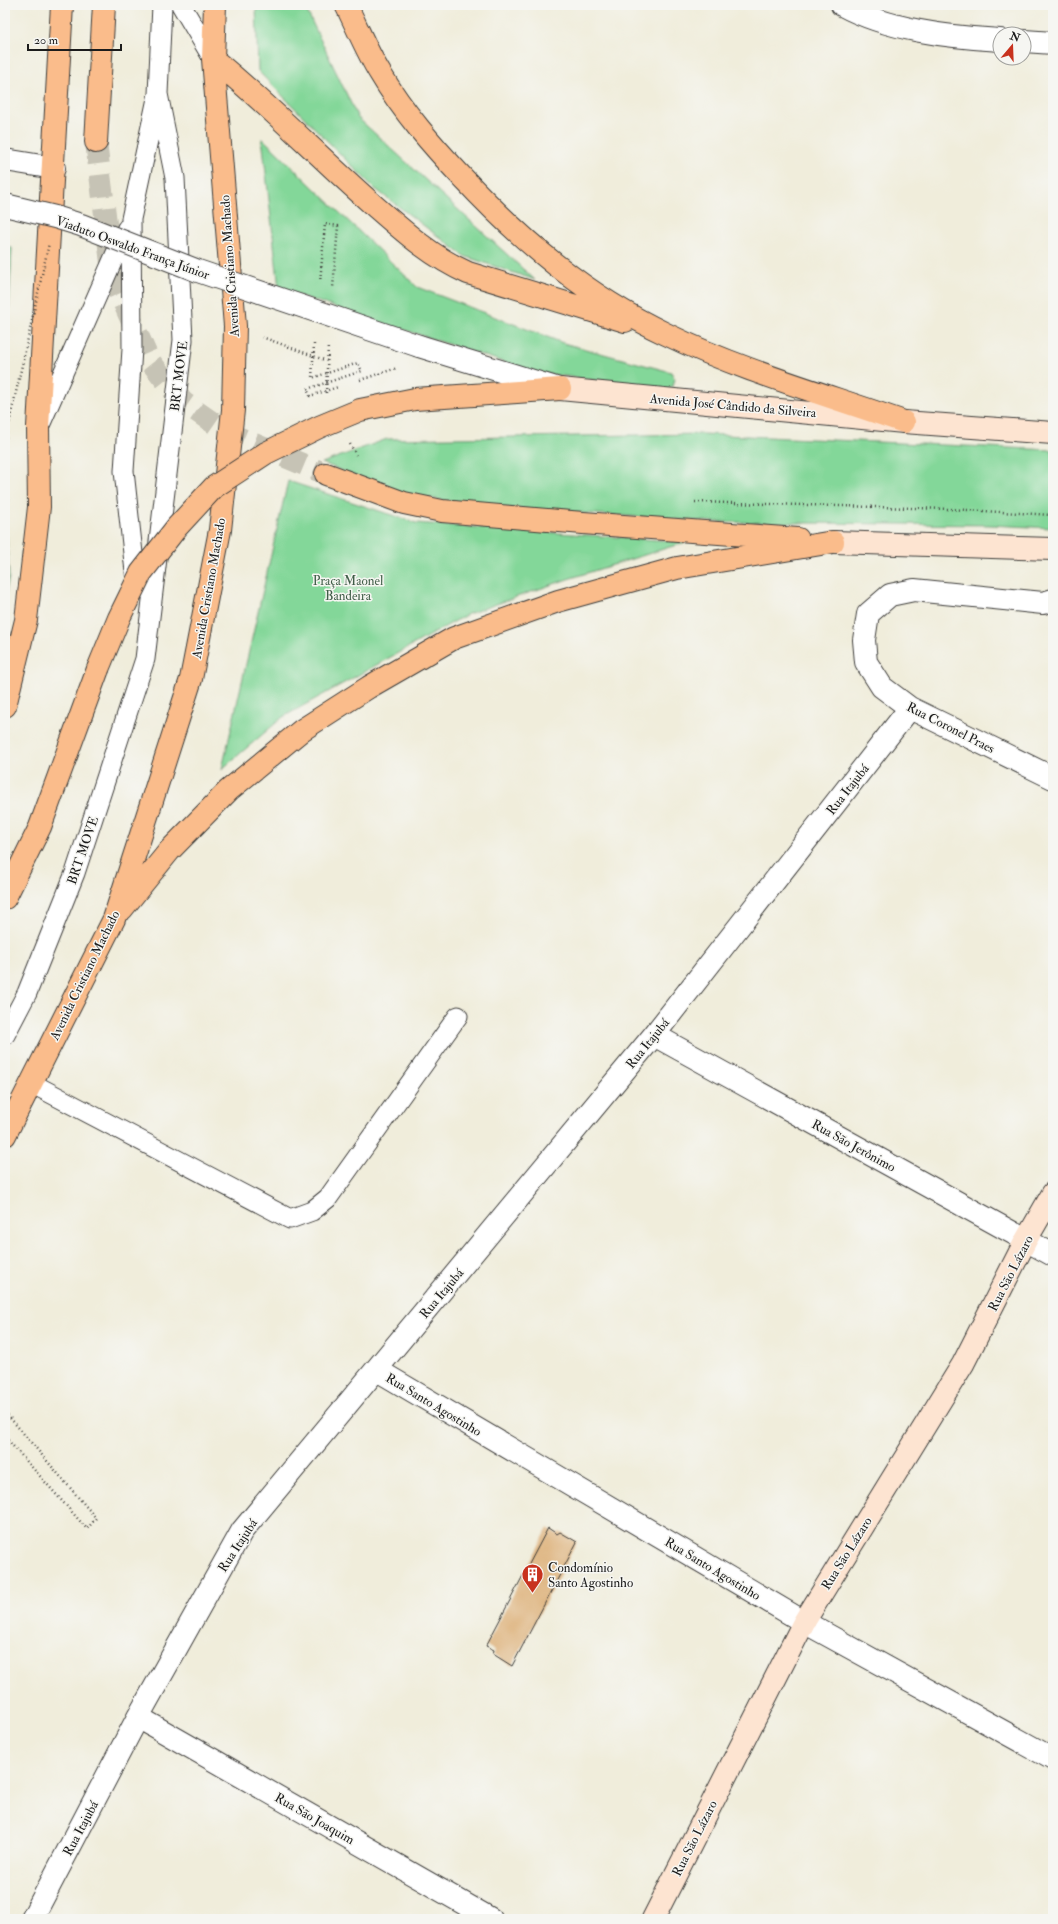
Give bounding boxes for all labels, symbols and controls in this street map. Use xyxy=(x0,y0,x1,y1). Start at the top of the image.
scale bar xyxy=(28,26,121,52)
north arrow xyxy=(992,26,1032,66)
text: N xyxy=(1007,29,1023,45)
text: 20 m xyxy=(34,33,59,48)
street label: Avenida Cristiano Machado xyxy=(217,194,243,338)
street label: Viaduto Oswaldo França Júnior xyxy=(54,213,212,283)
street label: BRT MOVE xyxy=(167,340,191,412)
street label: Avenida José Cândido da Silveira xyxy=(648,391,817,421)
street label: Avenida Cristiano Machado xyxy=(189,517,229,661)
park label: Praça Maonel Bandeira xyxy=(313,573,384,604)
street label: Rua Coronel Praes xyxy=(904,699,998,757)
street label: Rua Itajubá xyxy=(823,761,873,818)
street label: BRT MOVE xyxy=(64,814,102,887)
street label: Avenida Cristiano Machado xyxy=(46,908,123,1044)
street label: Rua Itajubá xyxy=(623,1015,673,1072)
street label: Rua São Jerônimo xyxy=(809,1116,898,1176)
street label: Rua São Lázaro xyxy=(985,1233,1037,1314)
street label: Rua Itajubá xyxy=(416,1265,468,1322)
street label: Rua Santo Agostinho xyxy=(383,1370,484,1440)
street label: Rua São Lázaro xyxy=(818,1514,876,1593)
street label: Rua Itajubá xyxy=(215,1515,261,1575)
street label: Rua Santo Agostinho xyxy=(662,1534,763,1604)
place label: Condomínio Santo Agostinho xyxy=(548,1560,633,1591)
building icon: Condomínio Santo Agostinho xyxy=(519,1561,545,1594)
street label: Rua São Joaquim xyxy=(272,1790,357,1848)
street label: Rua Itajubá xyxy=(60,1798,102,1859)
street label: Rua São Lázaro xyxy=(669,1798,721,1879)

